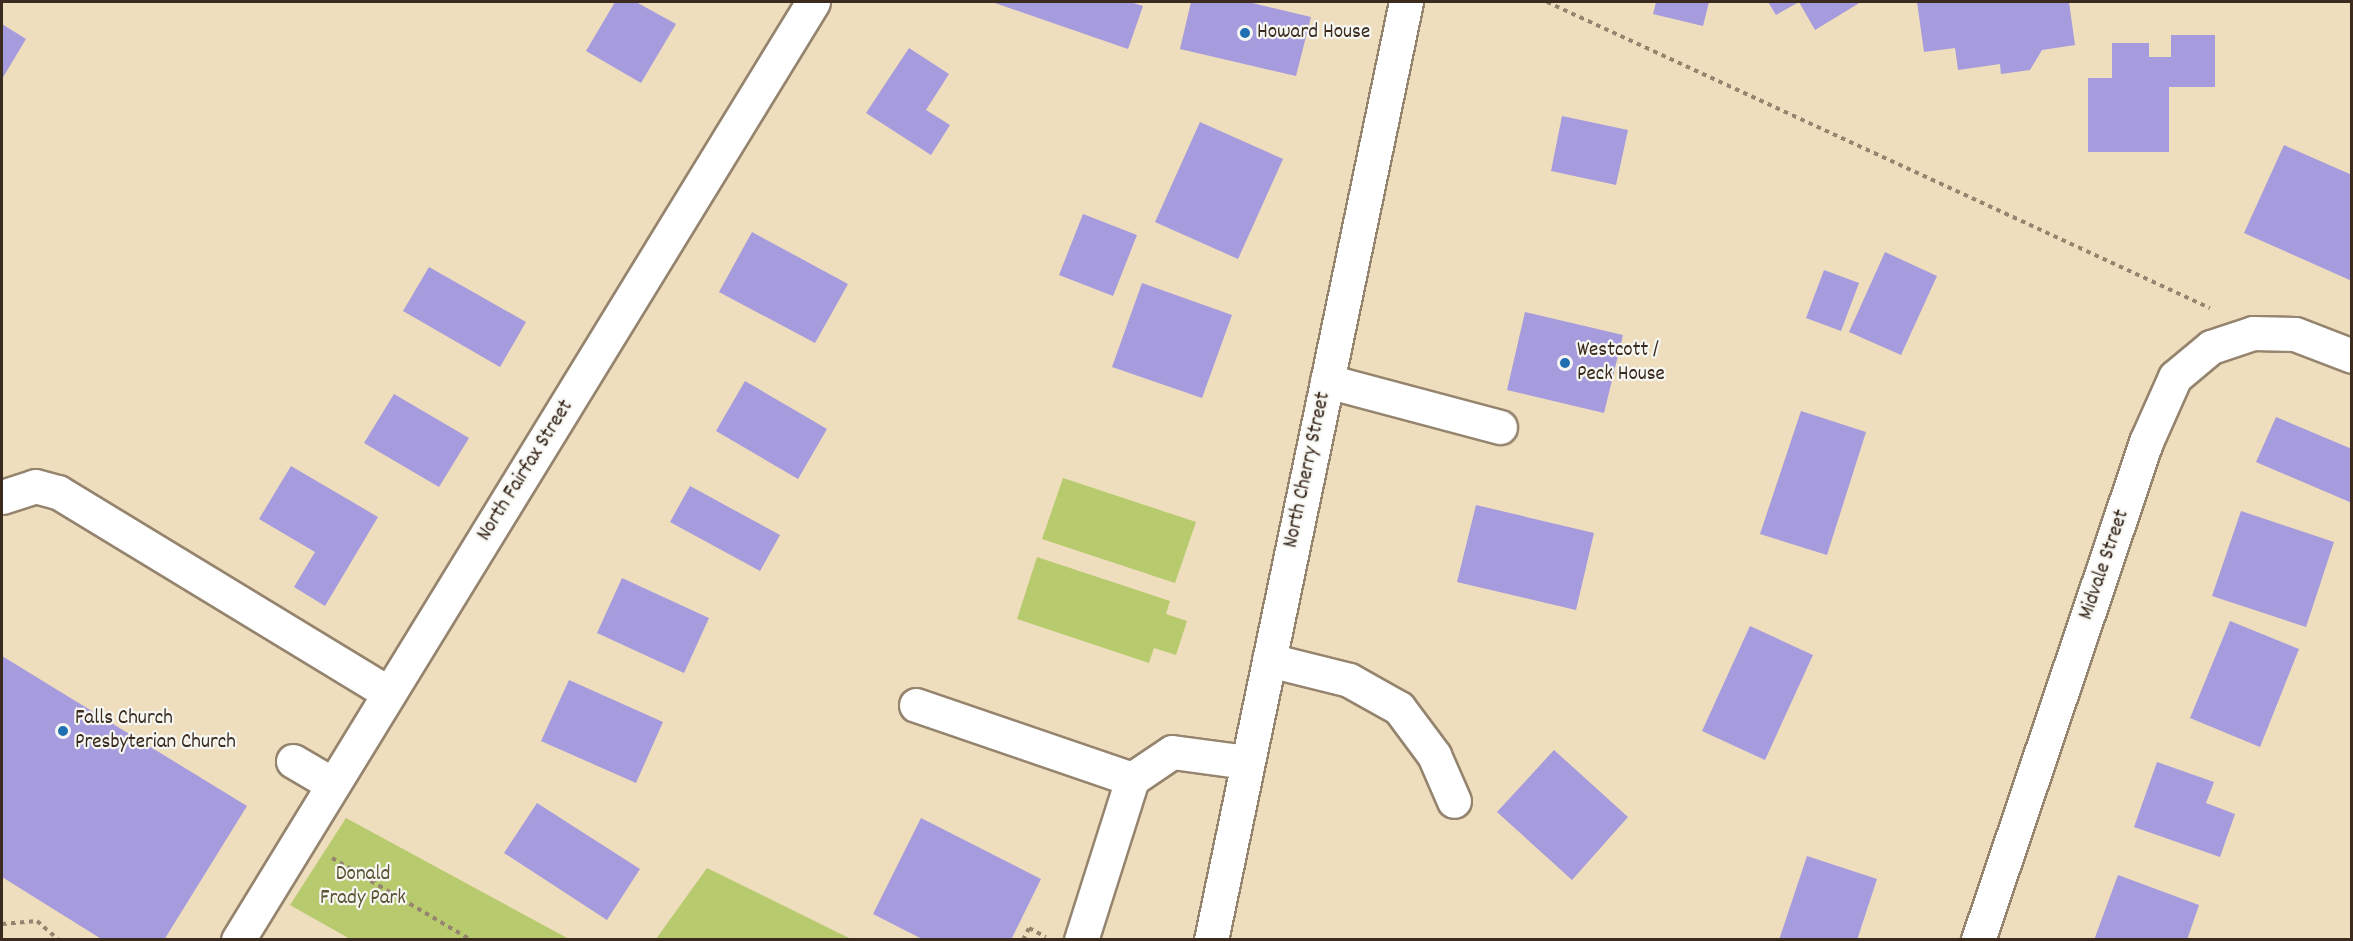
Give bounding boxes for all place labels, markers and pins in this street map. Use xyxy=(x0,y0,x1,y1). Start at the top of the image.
place label: Howard House xyxy=(1257,20,1370,46)
marker: Howard House xyxy=(1238,26,1252,40)
place label: Westcott / Peck House xyxy=(1577,338,1665,388)
marker: Westcott / Peck House xyxy=(1558,356,1572,370)
place label: Falls Church Presbyterian Church xyxy=(75,706,236,756)
marker: Falls Church Presbyterian Church xyxy=(56,724,70,738)

